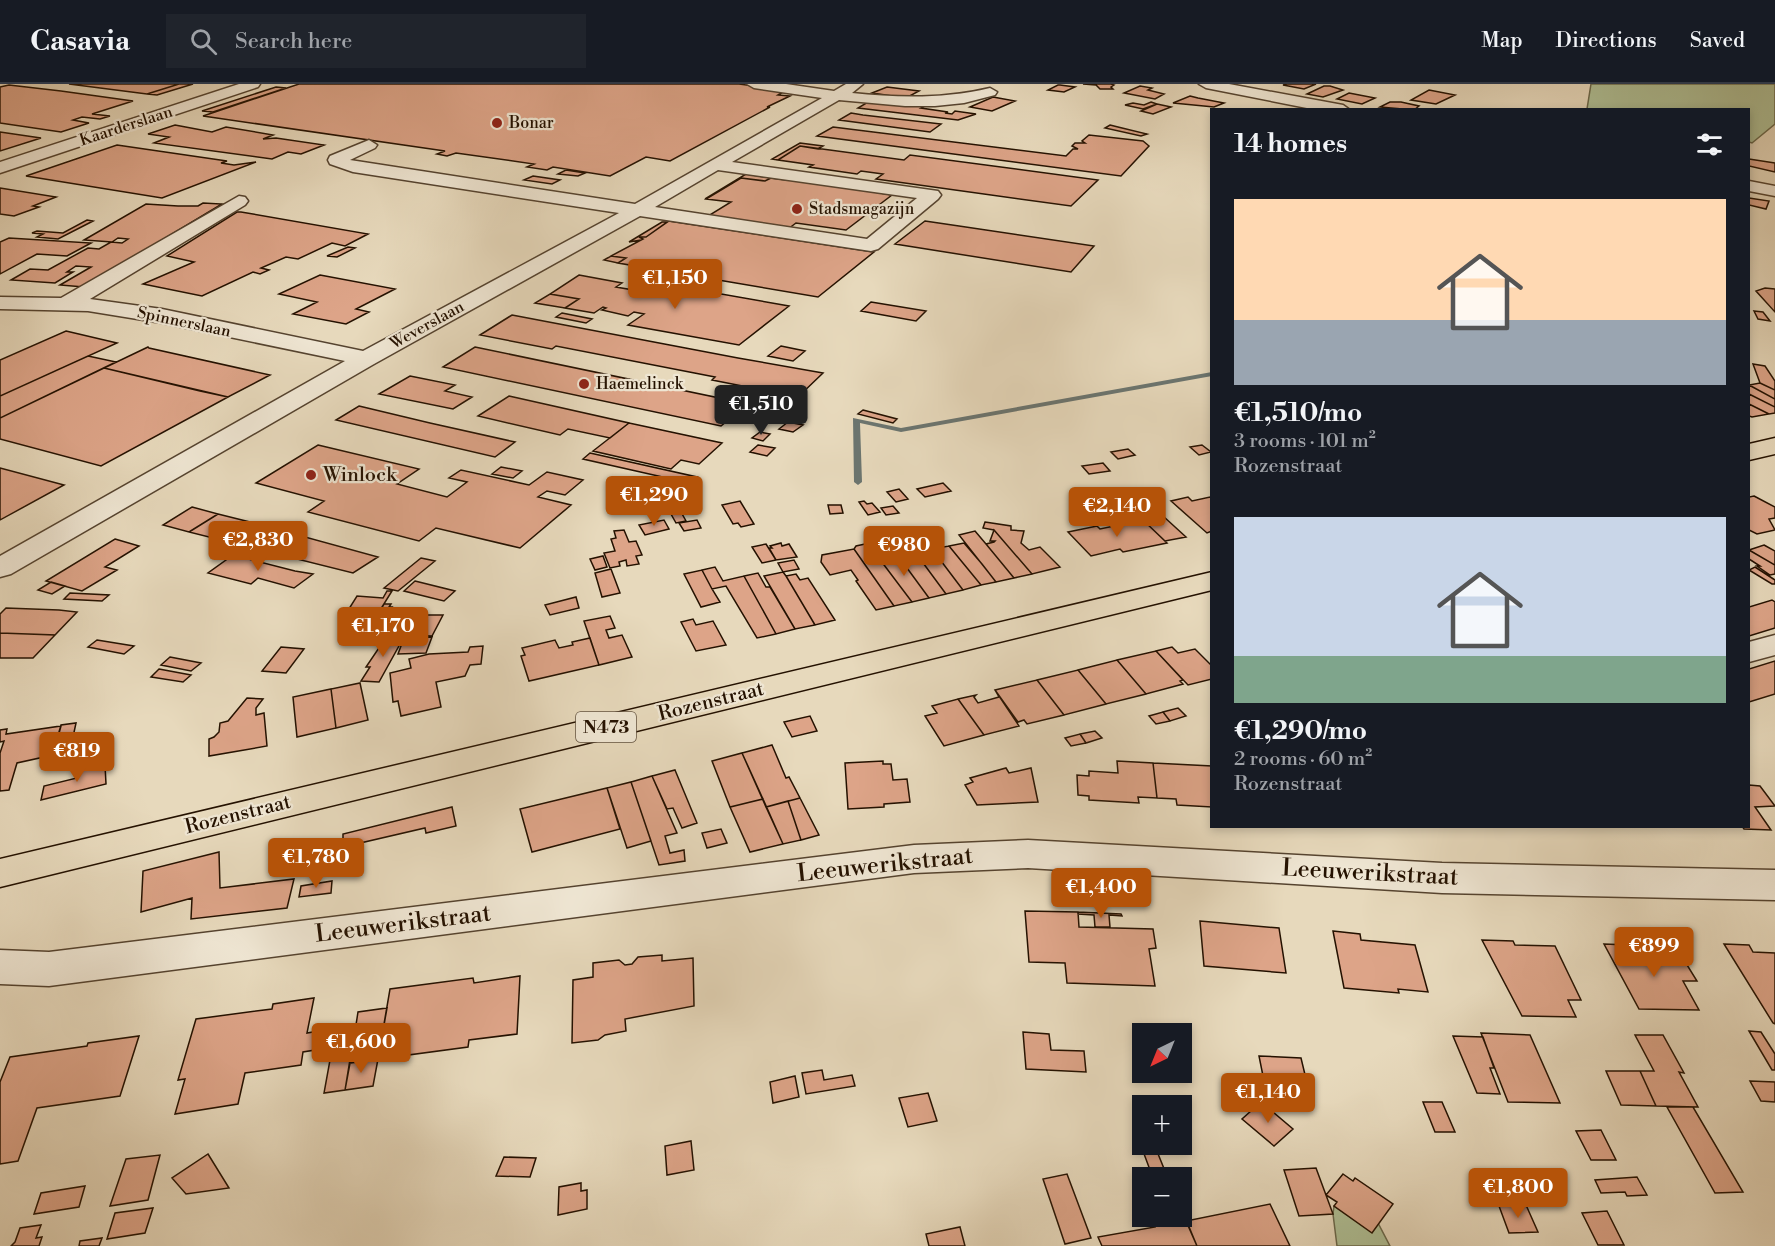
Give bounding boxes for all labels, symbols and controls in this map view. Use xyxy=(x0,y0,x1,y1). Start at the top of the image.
search box xyxy=(166,14,586,68)
text: Casavia xyxy=(30,24,130,59)
icon: search xyxy=(187,25,220,58)
text: Search here xyxy=(235,28,352,55)
text: Map xyxy=(1481,28,1523,54)
text: Directions xyxy=(1556,28,1657,54)
text: Saved xyxy=(1690,28,1745,54)
street label: Kaarderslaan xyxy=(77,101,176,150)
place label: Bonar xyxy=(508,113,554,133)
marker: Bonar xyxy=(490,116,504,130)
text: 14 homes xyxy=(1234,128,1347,160)
icon: filters xyxy=(1693,128,1726,161)
place label: Stadsmagazijn xyxy=(809,199,915,219)
marker: Stadsmagazijn xyxy=(790,202,804,216)
icon: home xyxy=(1426,238,1534,346)
pin: €1,150 xyxy=(626,259,724,310)
text: €1,150 xyxy=(642,266,708,291)
street label: Weverslaan xyxy=(386,296,468,354)
street label: Spinnerslaan xyxy=(135,302,233,342)
place label: Haemelinck xyxy=(596,374,685,394)
marker: Haemelinck xyxy=(577,377,591,391)
pin: €1,510 xyxy=(712,385,810,436)
text: €1,510 xyxy=(729,392,793,417)
text: €1,510/mo xyxy=(1234,397,1362,429)
text: 3 rooms · 101 m² xyxy=(1234,429,1376,454)
text: Rozenstraat xyxy=(1234,454,1342,479)
place label: Winlock xyxy=(322,463,398,488)
marker: Winlock xyxy=(304,468,318,482)
pin: €1,290 xyxy=(605,476,703,527)
text: €1,290 xyxy=(620,483,688,508)
pin: €2,140 xyxy=(1068,487,1166,538)
text: €2,140 xyxy=(1083,494,1151,519)
pin: €2,830 xyxy=(209,521,307,572)
pin: €980 xyxy=(868,526,940,577)
text: €2,830 xyxy=(223,528,294,553)
text: €980 xyxy=(878,533,930,558)
icon: home xyxy=(1426,556,1534,664)
pin: €1,170 xyxy=(334,607,432,658)
text: €1,170 xyxy=(351,614,415,639)
street label: Rozenstraat xyxy=(655,677,767,727)
road number: N473 xyxy=(576,712,636,742)
text: €1,290/mo xyxy=(1234,715,1367,747)
pin: €819 xyxy=(41,732,113,783)
text: €819 xyxy=(53,739,101,764)
text: 2 rooms · 60 m² xyxy=(1234,747,1372,772)
text: Rozenstraat xyxy=(1234,772,1342,797)
street label: Rozenstraat xyxy=(182,790,294,840)
pin: €1,780 xyxy=(267,838,365,889)
street label: Leeuwerikstraat xyxy=(796,841,975,889)
text: €1,780 xyxy=(282,845,350,870)
street label: Leeuwerikstraat xyxy=(1281,853,1460,893)
pin: €1,400 xyxy=(1052,868,1150,919)
text: €1,400 xyxy=(1065,875,1137,900)
street label: Leeuwerikstraat xyxy=(313,898,493,950)
pin: €899 xyxy=(1618,927,1690,978)
text: €899 xyxy=(1629,934,1679,959)
pin: €1,600 xyxy=(312,1023,410,1074)
north arrow xyxy=(1132,1023,1192,1083)
map controls xyxy=(1132,1023,1192,1227)
text: €1,600 xyxy=(326,1030,396,1055)
pin: €1,140 xyxy=(1219,1073,1317,1124)
text: €1,140 xyxy=(1235,1080,1301,1105)
button: + xyxy=(1132,1095,1192,1155)
button: − xyxy=(1132,1167,1192,1227)
pin: €1,800 xyxy=(1469,1168,1567,1219)
text: €1,800 xyxy=(1483,1175,1553,1200)

